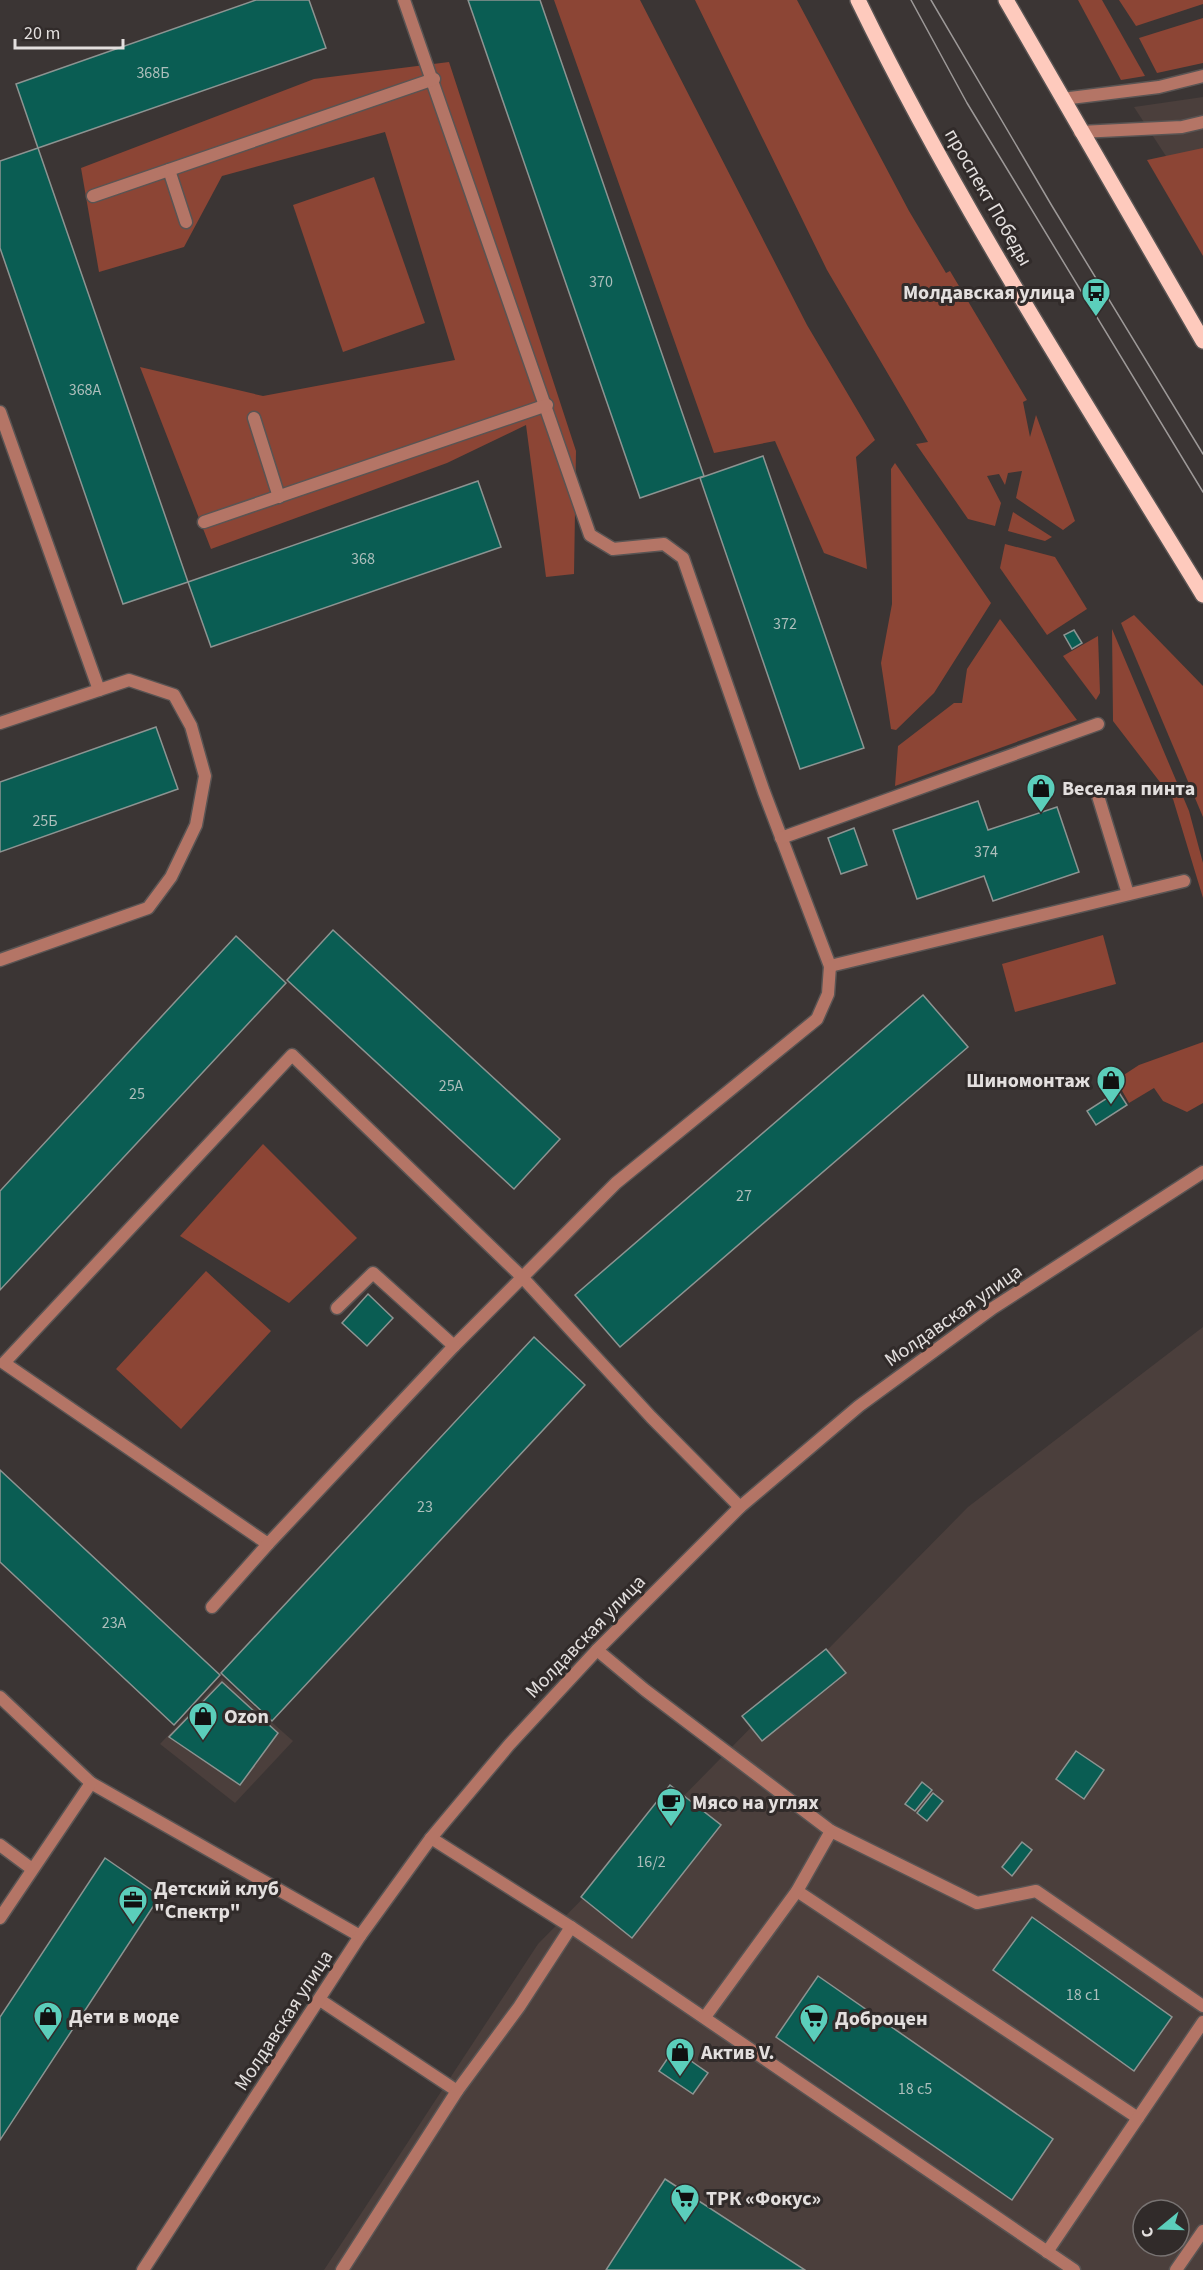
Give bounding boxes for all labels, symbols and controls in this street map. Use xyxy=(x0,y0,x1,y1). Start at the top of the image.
scale bar xyxy=(15,12,123,50)
text: 20 m xyxy=(24,21,60,46)
house number: 368Б xyxy=(136,62,170,84)
street label: проспект Победы xyxy=(937,124,1039,271)
house number: 370 xyxy=(589,271,613,293)
bus stop icon: Молдавская улица xyxy=(1080,276,1112,318)
place label: Молдавская улица xyxy=(903,279,1075,307)
house number: 368А xyxy=(69,379,102,401)
house number: 368 xyxy=(351,548,375,570)
house number: 372 xyxy=(773,613,797,635)
shop icon: Веселая пинта xyxy=(1025,772,1057,814)
place label: Веселая пинта xyxy=(1062,775,1195,803)
house number: 25Б xyxy=(32,810,58,832)
house number: 374 xyxy=(974,841,998,863)
shop icon: Шиномонтаж xyxy=(1095,1064,1127,1106)
place label: Шиномонтаж xyxy=(966,1067,1091,1095)
house number: 25А xyxy=(439,1075,464,1097)
house number: 25 xyxy=(129,1083,145,1105)
house number: 27 xyxy=(736,1185,752,1207)
street label: Молдавская улица xyxy=(879,1258,1028,1374)
house number: 23 xyxy=(417,1496,433,1518)
street label: Молдавская улица xyxy=(519,1568,652,1705)
house number: 23А xyxy=(102,1612,127,1634)
shop icon: Ozon xyxy=(187,1700,219,1742)
place label: Ozon xyxy=(224,1703,269,1731)
cafe icon: Мясо на углях xyxy=(655,1786,687,1828)
place label: Мясо на углях xyxy=(692,1789,819,1817)
house number: 16/2 xyxy=(636,1851,666,1873)
place label: Детский клуб "Спектр" xyxy=(154,1875,279,1926)
office icon: Детский клуб "Спектр" xyxy=(117,1884,149,1926)
street label: Молдавская улица xyxy=(228,1945,340,2096)
house number: 18 с1 xyxy=(1066,1984,1100,2006)
shop icon: Дети в моде xyxy=(32,2000,64,2042)
supermarket icon: Доброцен xyxy=(798,2002,830,2044)
place label: Дети в моде xyxy=(69,2003,179,2031)
place label: Доброцен xyxy=(835,2005,928,2033)
shop icon: Актив V. xyxy=(664,2036,696,2078)
place label: Актив V. xyxy=(700,2039,775,2067)
house number: 18 с5 xyxy=(898,2078,932,2100)
supermarket icon: ТРК «Фокус» xyxy=(669,2182,701,2224)
place label: ТРК «Фокус» xyxy=(706,2185,821,2213)
north arrow xyxy=(1131,2198,1191,2258)
text: С xyxy=(1136,2225,1160,2241)

